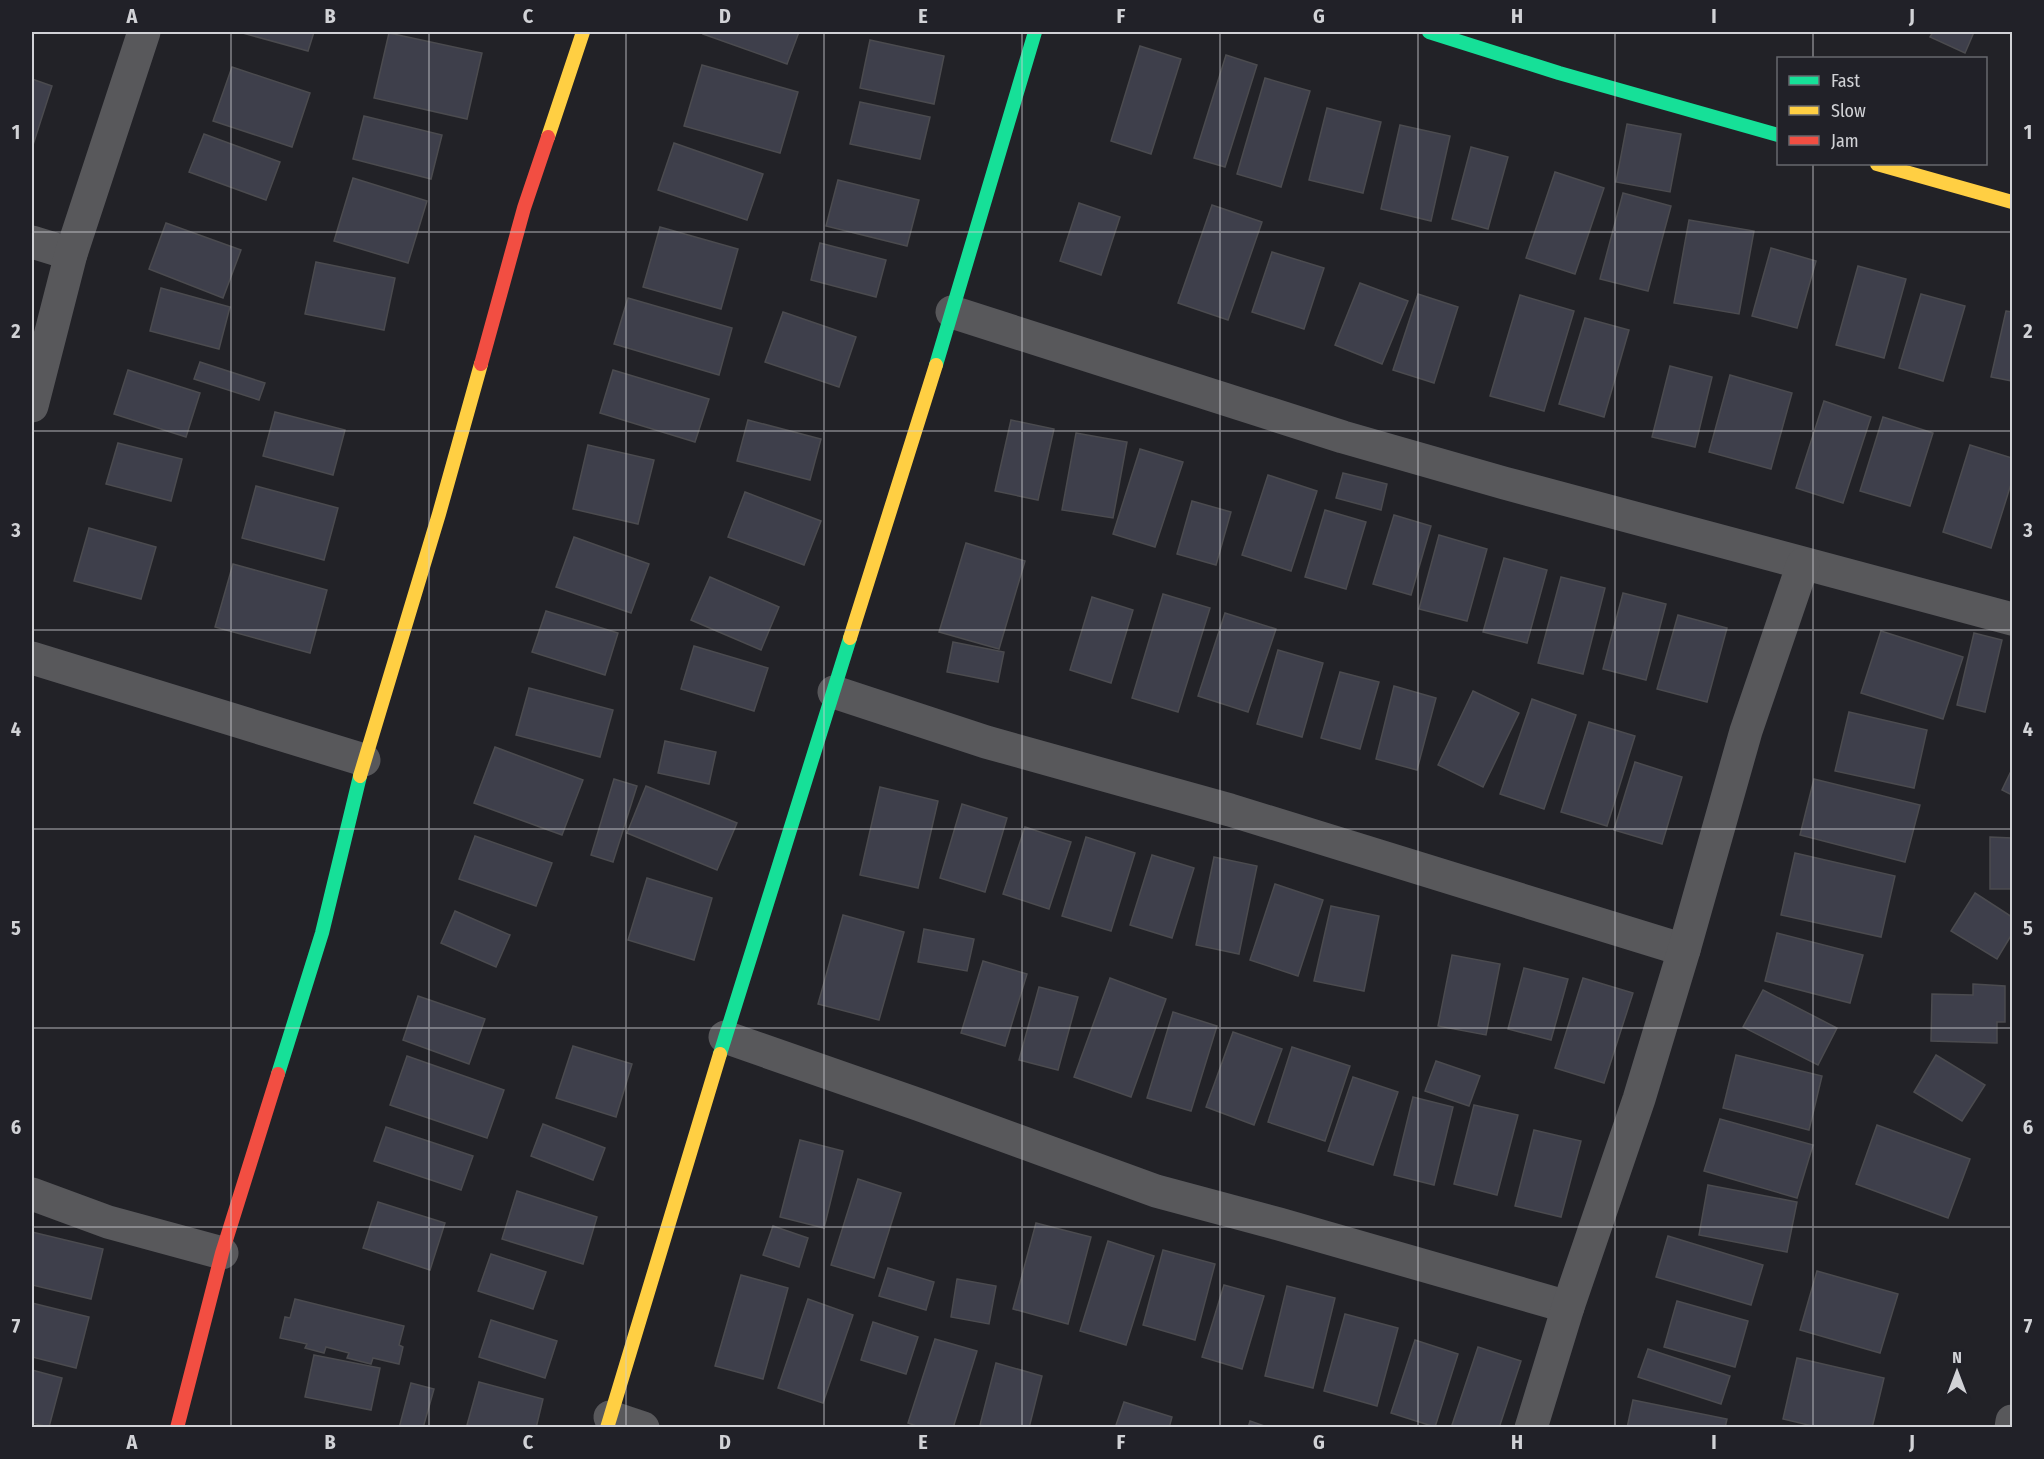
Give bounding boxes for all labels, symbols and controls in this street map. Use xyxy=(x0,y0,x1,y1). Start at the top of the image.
text: A xyxy=(126,4,139,28)
text: B xyxy=(324,4,336,28)
text: C xyxy=(523,4,534,28)
text: D xyxy=(719,4,731,28)
text: E xyxy=(918,4,928,28)
text: F xyxy=(1117,4,1126,28)
text: G xyxy=(1313,4,1325,28)
text: H xyxy=(1511,4,1523,28)
text: I xyxy=(1711,4,1717,28)
text: J xyxy=(1908,4,1915,28)
legend xyxy=(1777,57,1987,165)
text: Fast xyxy=(1831,70,1860,92)
text: Slow xyxy=(1831,100,1866,122)
text: 1 xyxy=(12,120,20,144)
text: 1 xyxy=(2024,120,2032,144)
text: Jam xyxy=(1831,130,1859,152)
text: 2 xyxy=(10,319,21,343)
text: 2 xyxy=(2022,319,2033,343)
text: 3 xyxy=(10,518,21,542)
text: 3 xyxy=(2022,518,2033,542)
text: 4 xyxy=(11,717,21,741)
text: 4 xyxy=(2023,717,2033,741)
text: 5 xyxy=(11,916,21,940)
text: 5 xyxy=(2023,916,2033,940)
text: 6 xyxy=(11,1115,21,1139)
text: 6 xyxy=(2023,1115,2033,1139)
text: 7 xyxy=(12,1314,21,1338)
text: 7 xyxy=(2024,1314,2033,1338)
north arrow xyxy=(1927,1342,1987,1402)
text: N xyxy=(1952,1348,1962,1367)
text: A xyxy=(126,1430,139,1454)
text: B xyxy=(324,1430,336,1454)
text: C xyxy=(523,1430,534,1454)
text: D xyxy=(719,1430,731,1454)
text: E xyxy=(918,1430,928,1454)
text: F xyxy=(1117,1430,1126,1454)
text: G xyxy=(1313,1430,1325,1454)
text: H xyxy=(1511,1430,1523,1454)
text: I xyxy=(1711,1430,1717,1454)
text: J xyxy=(1908,1430,1915,1454)

